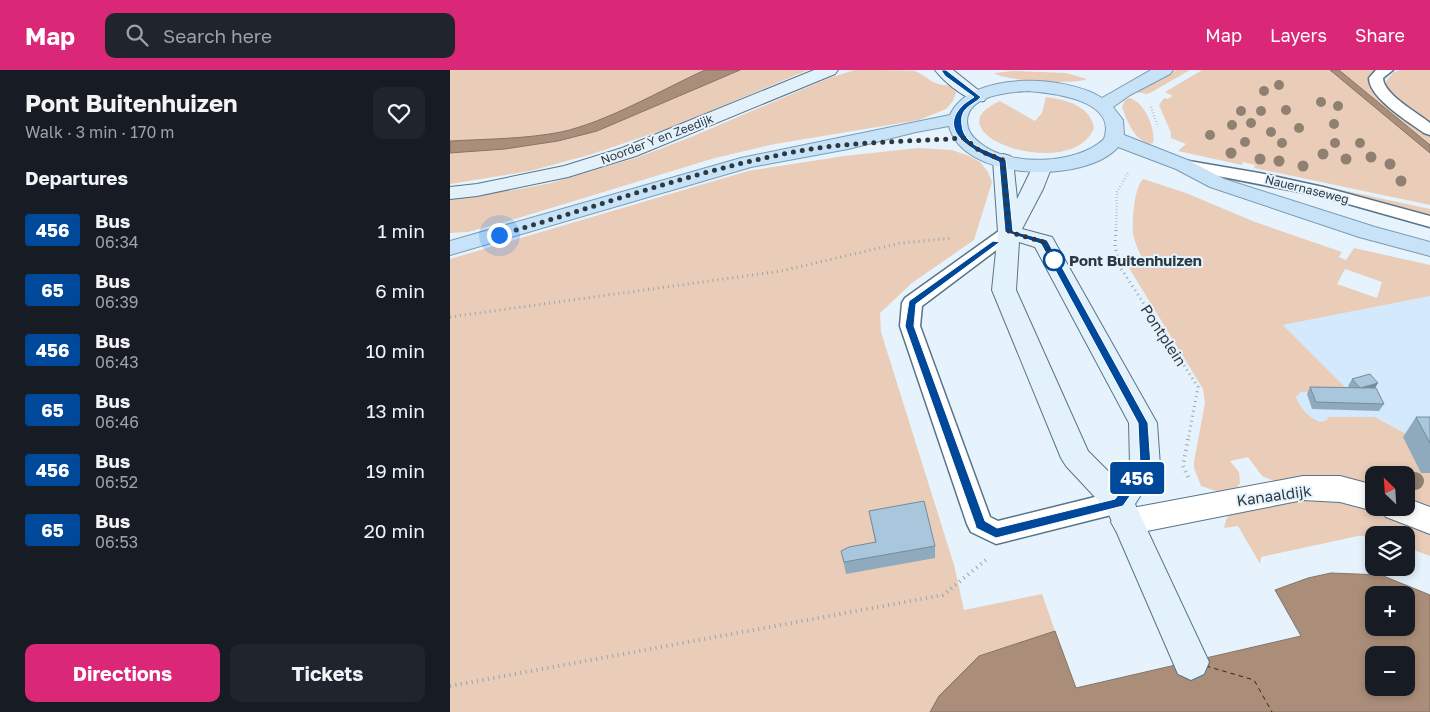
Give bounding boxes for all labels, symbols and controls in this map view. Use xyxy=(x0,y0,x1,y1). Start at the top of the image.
search box xyxy=(105,13,455,58)
text: Map xyxy=(25,21,75,50)
icon: search xyxy=(123,21,151,49)
text: Search here xyxy=(163,24,272,47)
text: Map xyxy=(1205,24,1242,46)
text: Layers xyxy=(1270,24,1327,46)
text: Share xyxy=(1355,24,1405,46)
button: heart xyxy=(373,87,425,139)
text: Pont Buitenhuizen xyxy=(25,88,238,117)
street label: Noorder Y en Zeedijk xyxy=(598,110,716,167)
text: Walk · 3 min · 170 m xyxy=(25,122,175,142)
text: Departures xyxy=(25,166,128,189)
street label: Nauernaseweg xyxy=(1263,171,1351,207)
text: Bus xyxy=(95,209,130,232)
text: 456 xyxy=(36,219,69,241)
text: 1 min xyxy=(377,219,425,242)
your location xyxy=(487,223,512,248)
text: 06:34 xyxy=(95,232,139,252)
marker: Pont Buitenhuizen xyxy=(1043,249,1065,271)
place label: Pont Buitenhuizen xyxy=(1069,251,1202,269)
text: Bus xyxy=(95,269,130,292)
text: 65 xyxy=(41,279,64,301)
text: 6 min xyxy=(375,279,425,302)
text: 06:39 xyxy=(95,292,138,312)
street label: Pontplein xyxy=(1138,301,1190,369)
text: Bus xyxy=(95,329,130,352)
text: 456 xyxy=(36,339,69,361)
text: 10 min xyxy=(366,339,425,362)
text: 06:43 xyxy=(95,352,139,372)
text: Bus xyxy=(95,389,130,412)
text: 65 xyxy=(41,399,64,421)
text: 13 min xyxy=(366,399,425,422)
text: 06:46 xyxy=(95,412,139,432)
text: Bus xyxy=(95,449,130,472)
text: 456 xyxy=(36,459,69,481)
text: 19 min xyxy=(366,459,425,482)
line badge: 456 xyxy=(1108,462,1166,494)
north arrow xyxy=(1365,466,1415,516)
map controls xyxy=(1365,466,1415,696)
text: 456 xyxy=(1120,467,1154,489)
text: 06:52 xyxy=(95,472,138,492)
street label: Kanaaldijk xyxy=(1235,481,1313,509)
text: Bus xyxy=(95,509,130,532)
text: 65 xyxy=(41,519,64,541)
text: 20 min xyxy=(364,519,425,542)
button: layers xyxy=(1365,526,1415,576)
text: 06:53 xyxy=(95,532,138,552)
button: + xyxy=(1365,586,1415,636)
button: Directions xyxy=(25,644,220,702)
button: Tickets xyxy=(230,644,425,702)
button: − xyxy=(1365,646,1415,696)

